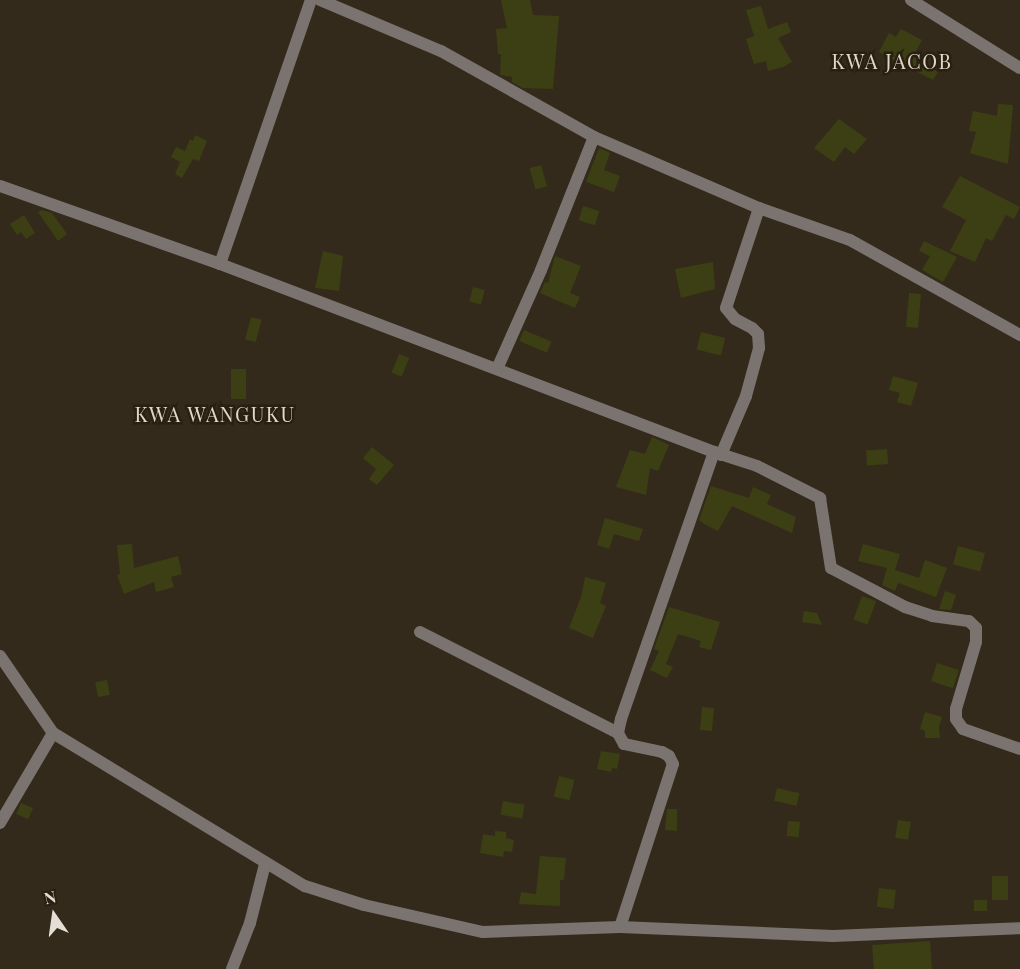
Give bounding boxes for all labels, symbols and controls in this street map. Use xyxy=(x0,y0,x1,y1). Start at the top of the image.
district label: KWA JACOB xyxy=(832,48,952,72)
district label: KWA WANGUKU xyxy=(134,401,296,425)
north arrow xyxy=(24,885,84,945)
text: N xyxy=(42,885,58,909)

